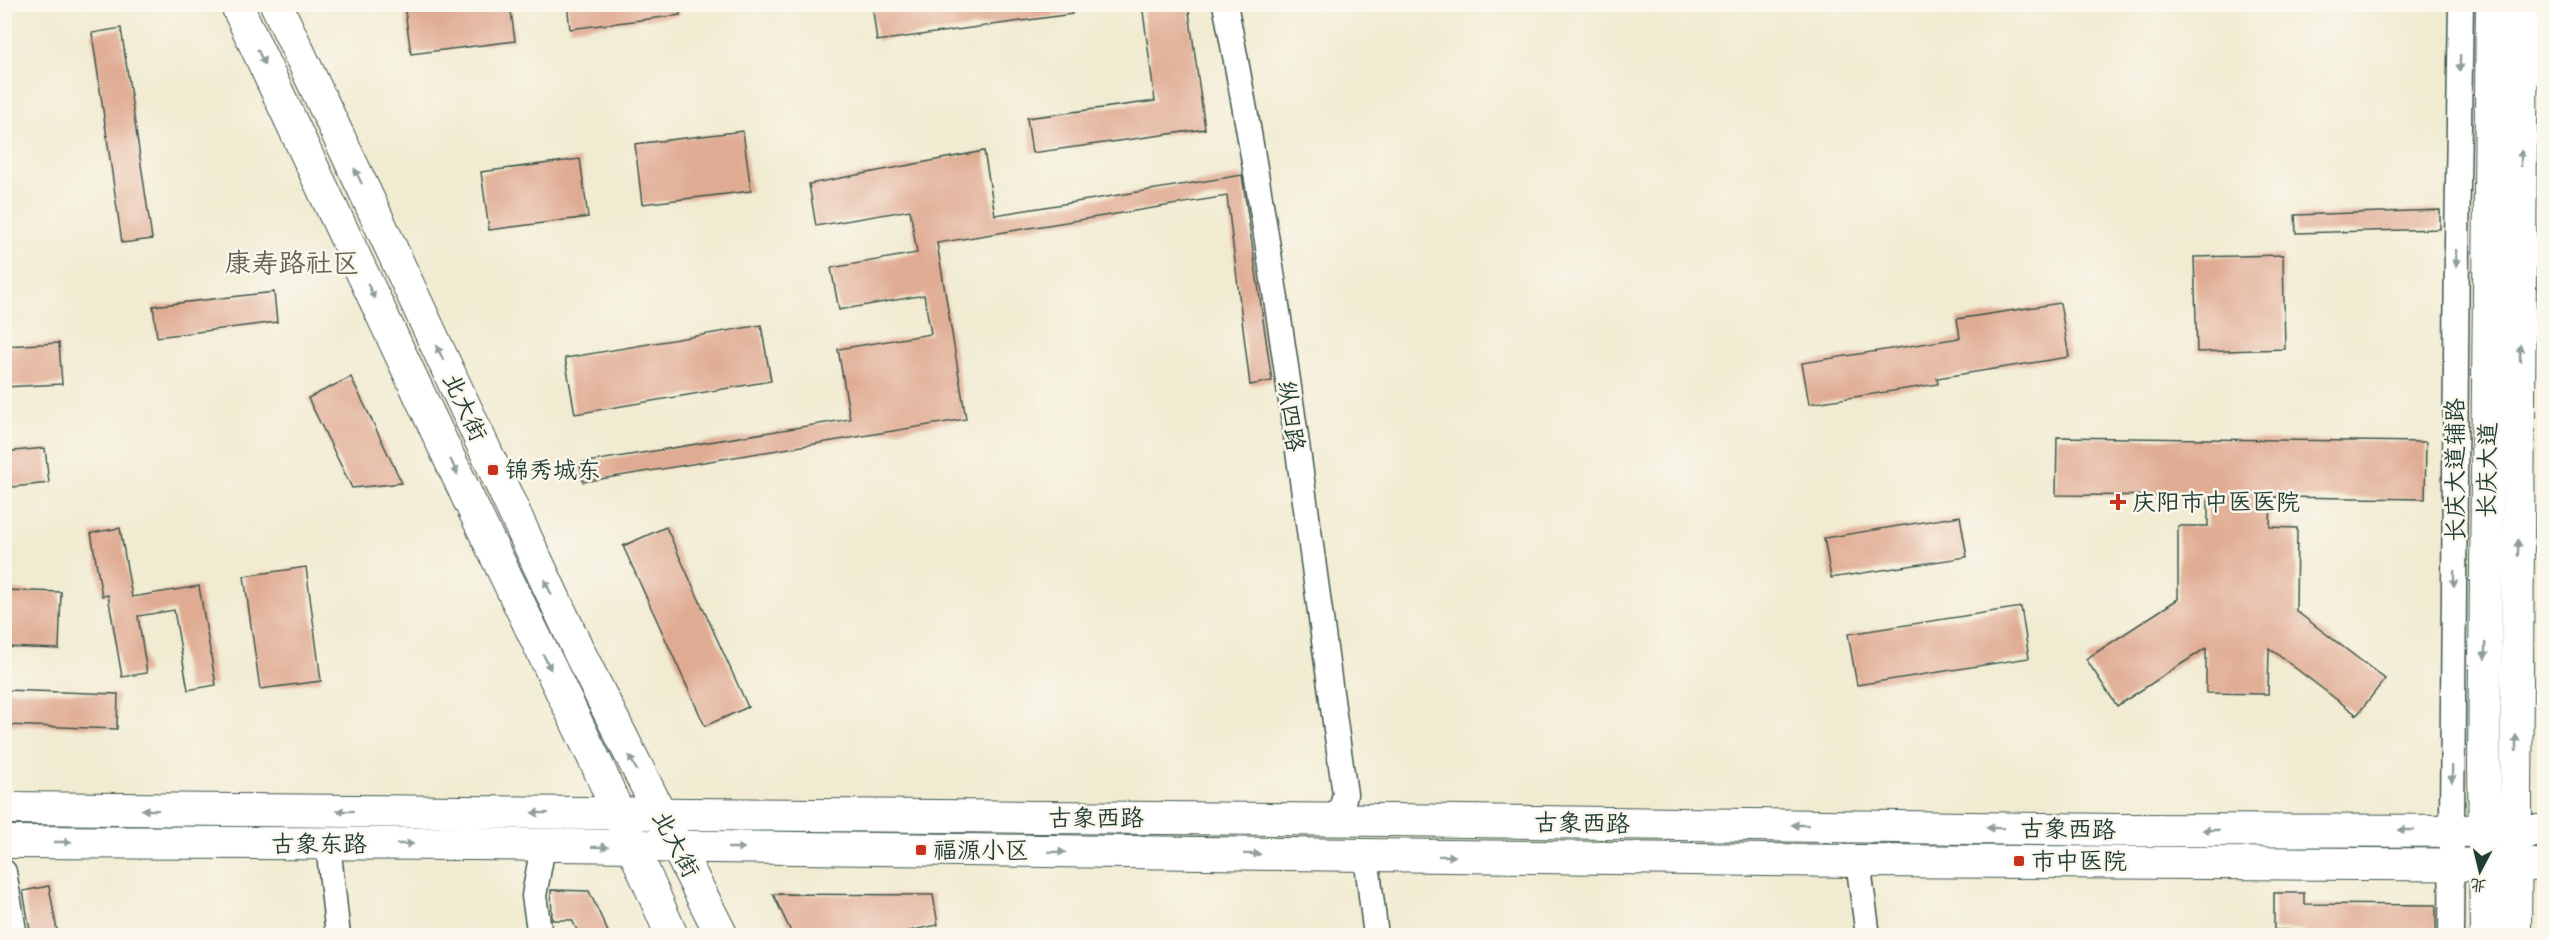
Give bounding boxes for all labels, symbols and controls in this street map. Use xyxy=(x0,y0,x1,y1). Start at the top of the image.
one-way arrow xyxy=(257,49,266,66)
one-way arrow xyxy=(2455,53,2465,72)
one-way arrow xyxy=(2516,148,2526,167)
one-way arrow xyxy=(354,168,363,185)
district label: 康寿路社区 xyxy=(225,246,360,285)
one-way arrow xyxy=(2451,248,2461,267)
one-way arrow xyxy=(367,282,376,299)
one-way arrow xyxy=(2515,343,2525,362)
one-way arrow xyxy=(436,345,445,362)
street label: 北大街 xyxy=(432,368,494,448)
street label: 纵四路 xyxy=(1266,378,1311,454)
street label: 长庆大道辅路 xyxy=(2440,398,2475,542)
street label: 长庆大道 xyxy=(2471,422,2508,518)
place label: 锦秀城东 xyxy=(505,455,601,490)
one-way arrow xyxy=(450,459,459,476)
marker: 锦秀城东 xyxy=(486,463,500,477)
place label: 庆阳市中医医院 xyxy=(2132,487,2300,522)
marker: 庆阳市中医医院 xyxy=(2109,493,2127,511)
one-way arrow xyxy=(2513,538,2523,557)
one-way arrow xyxy=(2449,569,2459,588)
one-way arrow xyxy=(544,579,553,596)
one-way arrow xyxy=(2480,641,2490,660)
one-way arrow xyxy=(543,654,552,671)
one-way arrow xyxy=(2512,733,2521,752)
one-way arrow xyxy=(628,754,638,771)
one-way arrow xyxy=(2447,764,2457,783)
street label: 古象西路 xyxy=(1048,803,1144,838)
one-way arrow xyxy=(140,805,159,815)
street label: 北大街 xyxy=(641,805,706,885)
one-way arrow xyxy=(335,807,354,816)
street label: 古象西路 xyxy=(1534,807,1630,844)
one-way arrow xyxy=(530,808,549,818)
street label: 古象西路 xyxy=(2020,813,2116,850)
one-way arrow xyxy=(1790,821,1809,830)
one-way arrow xyxy=(1985,823,2004,833)
one-way arrow xyxy=(2201,825,2220,835)
one-way arrow xyxy=(2396,825,2415,835)
street label: 古象东路 xyxy=(271,829,367,864)
place label: 福源小区 xyxy=(933,835,1029,870)
one-way arrow xyxy=(53,837,72,847)
one-way arrow xyxy=(395,839,414,849)
north arrow xyxy=(2450,841,2510,901)
one-way arrow xyxy=(590,842,609,852)
one-way arrow xyxy=(727,843,746,853)
marker: 福源小区 xyxy=(914,843,928,857)
place label: 市中医院 xyxy=(2031,846,2127,881)
one-way arrow xyxy=(1048,847,1067,856)
one-way arrow xyxy=(1243,849,1262,859)
one-way arrow xyxy=(1437,851,1456,861)
marker: 市中医院 xyxy=(2012,854,2026,868)
text: 北 xyxy=(2469,871,2488,897)

